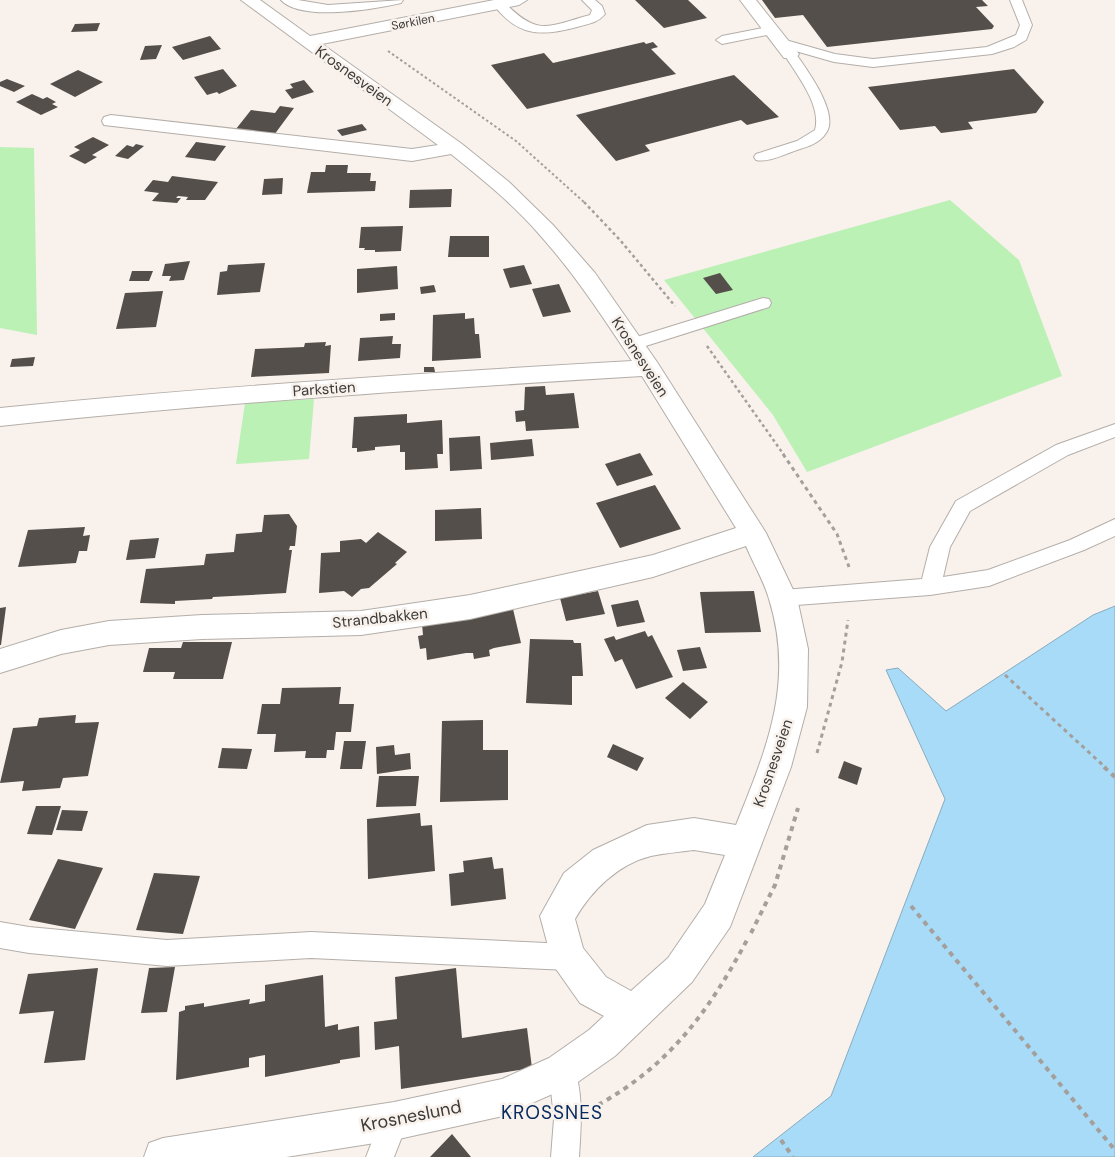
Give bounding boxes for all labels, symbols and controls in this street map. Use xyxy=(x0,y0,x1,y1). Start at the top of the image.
street label: Sørkilen xyxy=(390,10,436,34)
street label: Krosnesveien xyxy=(311,41,397,111)
street label: Krosnesveien xyxy=(607,313,673,401)
street label: Parkstien xyxy=(292,377,356,401)
street label: Strandbakken xyxy=(331,603,429,633)
street label: Krosnesveien xyxy=(749,716,797,810)
street label: Krosneslund xyxy=(359,1094,463,1138)
district label: KROSSNES xyxy=(501,1100,603,1125)

